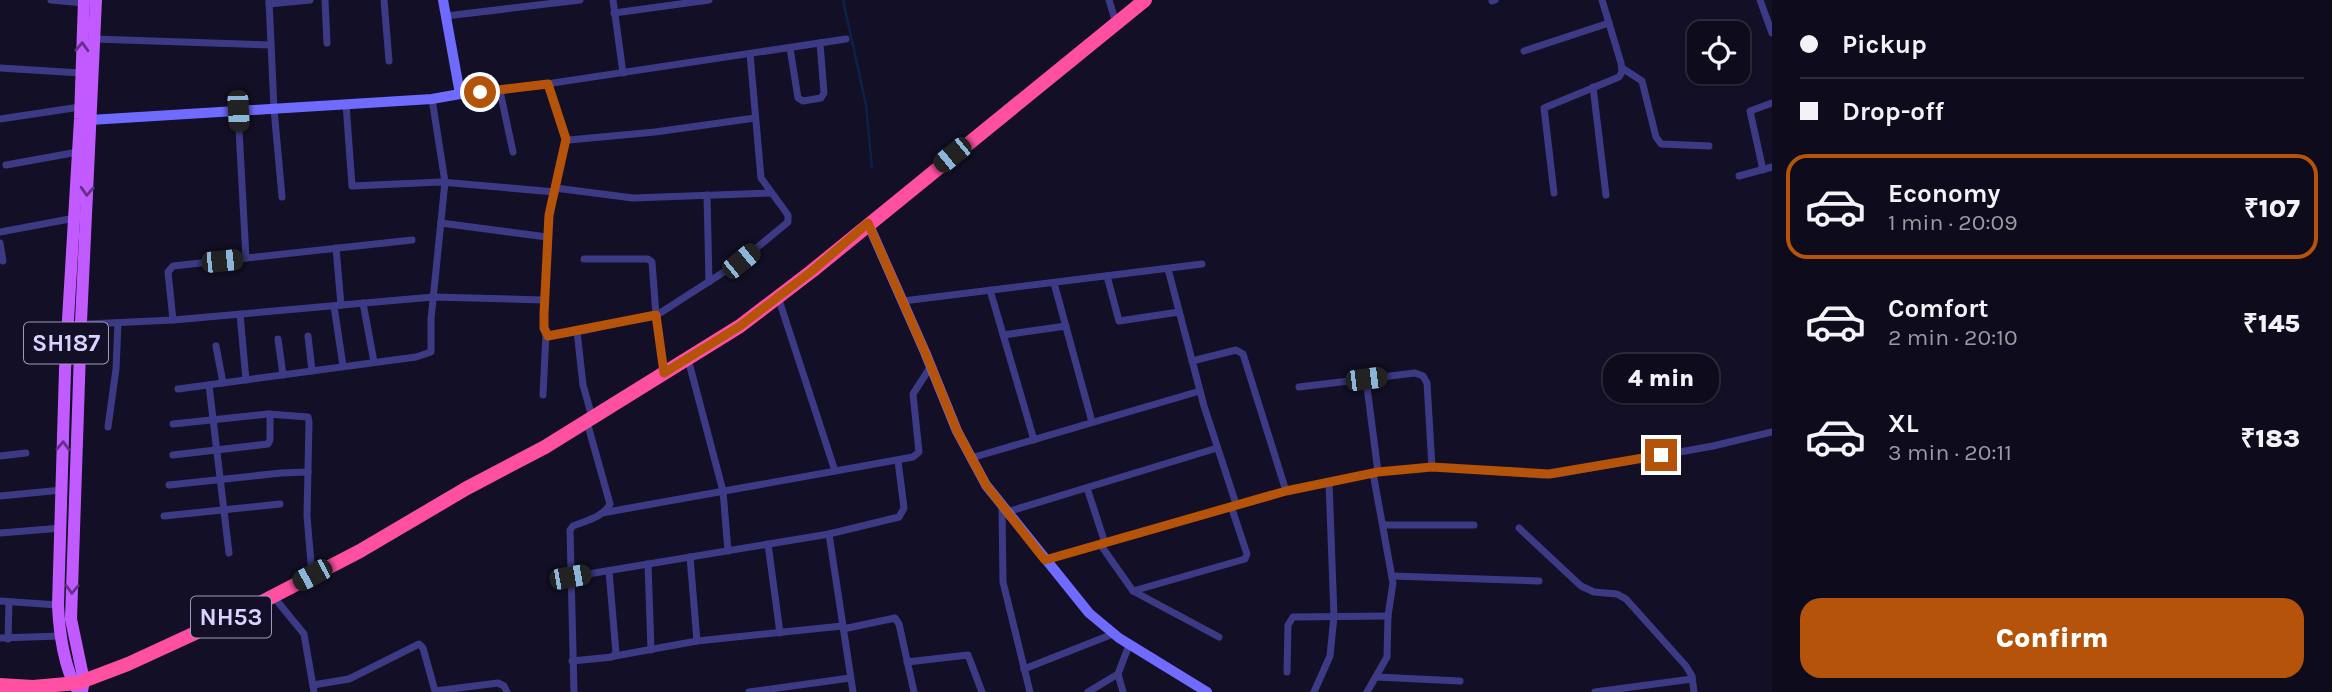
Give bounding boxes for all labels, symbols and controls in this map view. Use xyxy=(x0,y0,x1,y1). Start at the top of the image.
map controls xyxy=(1687,21,1750,84)
button: locate xyxy=(1687,21,1750,84)
text: Pickup xyxy=(1842,29,1927,60)
one-way arrow xyxy=(74,42,90,52)
route start xyxy=(464,76,496,108)
car xyxy=(227,89,250,133)
text: Drop-off xyxy=(1842,96,1944,127)
car xyxy=(930,134,975,176)
icon: car xyxy=(1804,175,1867,238)
text: Economy xyxy=(1888,178,2000,209)
one-way arrow xyxy=(80,185,95,196)
text: ₹107 xyxy=(2244,193,2300,224)
text: 1 min · 20:09 xyxy=(1888,209,2018,236)
car xyxy=(719,240,764,282)
car xyxy=(201,248,244,274)
icon: car xyxy=(1804,290,1867,353)
text: Comfort xyxy=(1888,293,1989,324)
text: ₹145 xyxy=(2243,308,2300,339)
road number: SH187 xyxy=(24,322,108,364)
text: 2 min · 20:10 xyxy=(1888,324,2018,351)
callout: 4 min xyxy=(1603,354,1719,402)
text: 4 min xyxy=(1628,365,1694,392)
car xyxy=(1344,366,1389,392)
icon: car xyxy=(1804,405,1867,468)
text: XL xyxy=(1888,408,1919,439)
text: ₹183 xyxy=(2240,423,2300,454)
route end xyxy=(1645,439,1677,471)
text: 3 min · 20:11 xyxy=(1888,439,2012,466)
one-way arrow xyxy=(55,440,70,451)
car xyxy=(289,556,336,594)
car xyxy=(548,563,593,591)
one-way arrow xyxy=(65,584,80,595)
road number: NH53 xyxy=(191,596,271,638)
button: Confirm xyxy=(1800,598,2304,678)

